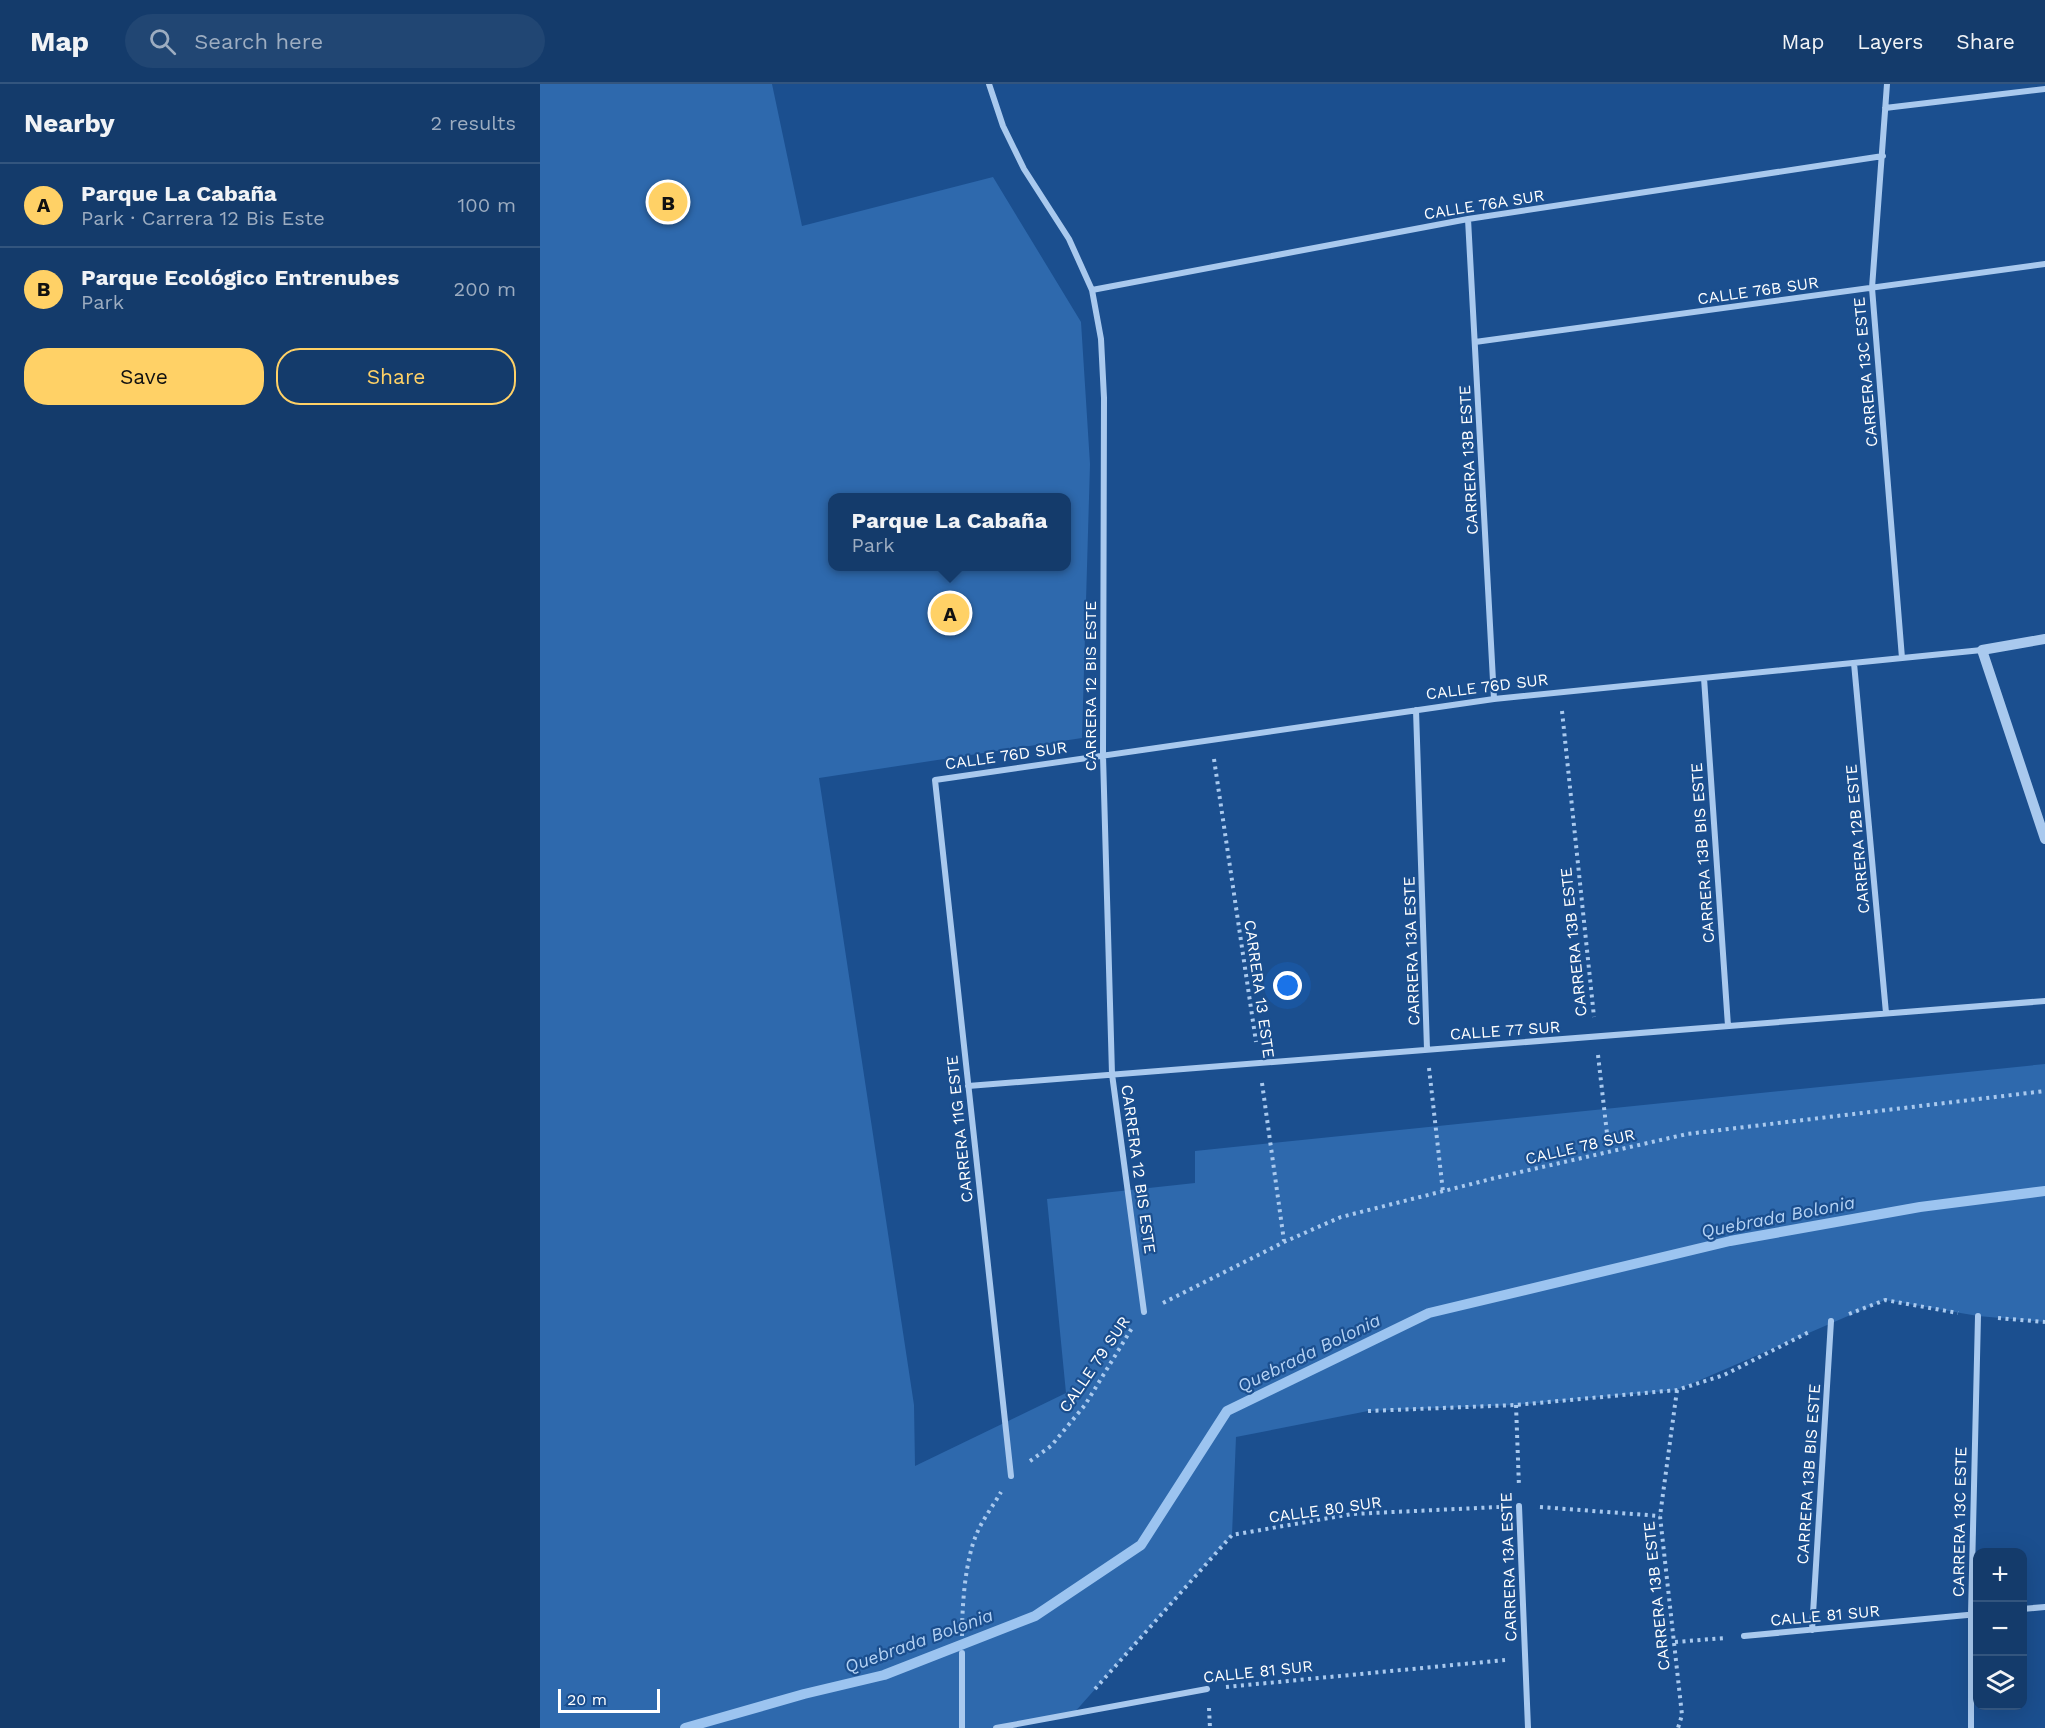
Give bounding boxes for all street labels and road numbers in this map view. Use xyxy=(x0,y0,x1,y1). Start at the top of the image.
street label: CALLE 76A SUR xyxy=(1422,186,1546,223)
street label: CALLE 76B SUR xyxy=(1696,273,1820,308)
street label: CARRERA 13C ESTE xyxy=(1849,296,1882,448)
street label: CARRERA 13B ESTE xyxy=(1455,385,1482,535)
street label: CARRERA 12 BIS ESTE xyxy=(1081,601,1100,771)
street label: CALLE 76D SUR xyxy=(1425,670,1549,703)
street label: CALLE 76D SUR xyxy=(944,738,1068,773)
street label: CARRERA 13B BIS ESTE xyxy=(1687,762,1718,944)
street label: CARRERA 12B ESTE xyxy=(1841,763,1874,915)
street label: CARRERA 13B ESTE xyxy=(1556,866,1591,1018)
street label: CARRERA 13A ESTE xyxy=(1399,876,1424,1026)
street label: CARRERA 13 ESTE xyxy=(1240,919,1279,1060)
street label: CALLE 77 SUR xyxy=(1449,1017,1561,1044)
street label: CARRERA 11G ESTE xyxy=(942,1054,977,1204)
street label: CARRERA 12 BIS ESTE xyxy=(1117,1083,1160,1255)
street label: CALLE 78 SUR xyxy=(1523,1125,1637,1168)
street label: CALLE 79 SUR xyxy=(1055,1312,1134,1416)
street label: CARRERA 13B BIS ESTE xyxy=(1793,1383,1824,1565)
street label: CARRERA 13C ESTE xyxy=(1949,1447,1970,1597)
street label: CALLE 80 SUR xyxy=(1267,1492,1383,1527)
street label: CARRERA 13A ESTE xyxy=(1496,1492,1521,1642)
street label: CARRERA 13B ESTE xyxy=(1639,1520,1674,1672)
street label: CALLE 81 SUR xyxy=(1769,1601,1881,1630)
street label: CALLE 81 SUR xyxy=(1202,1656,1314,1687)

